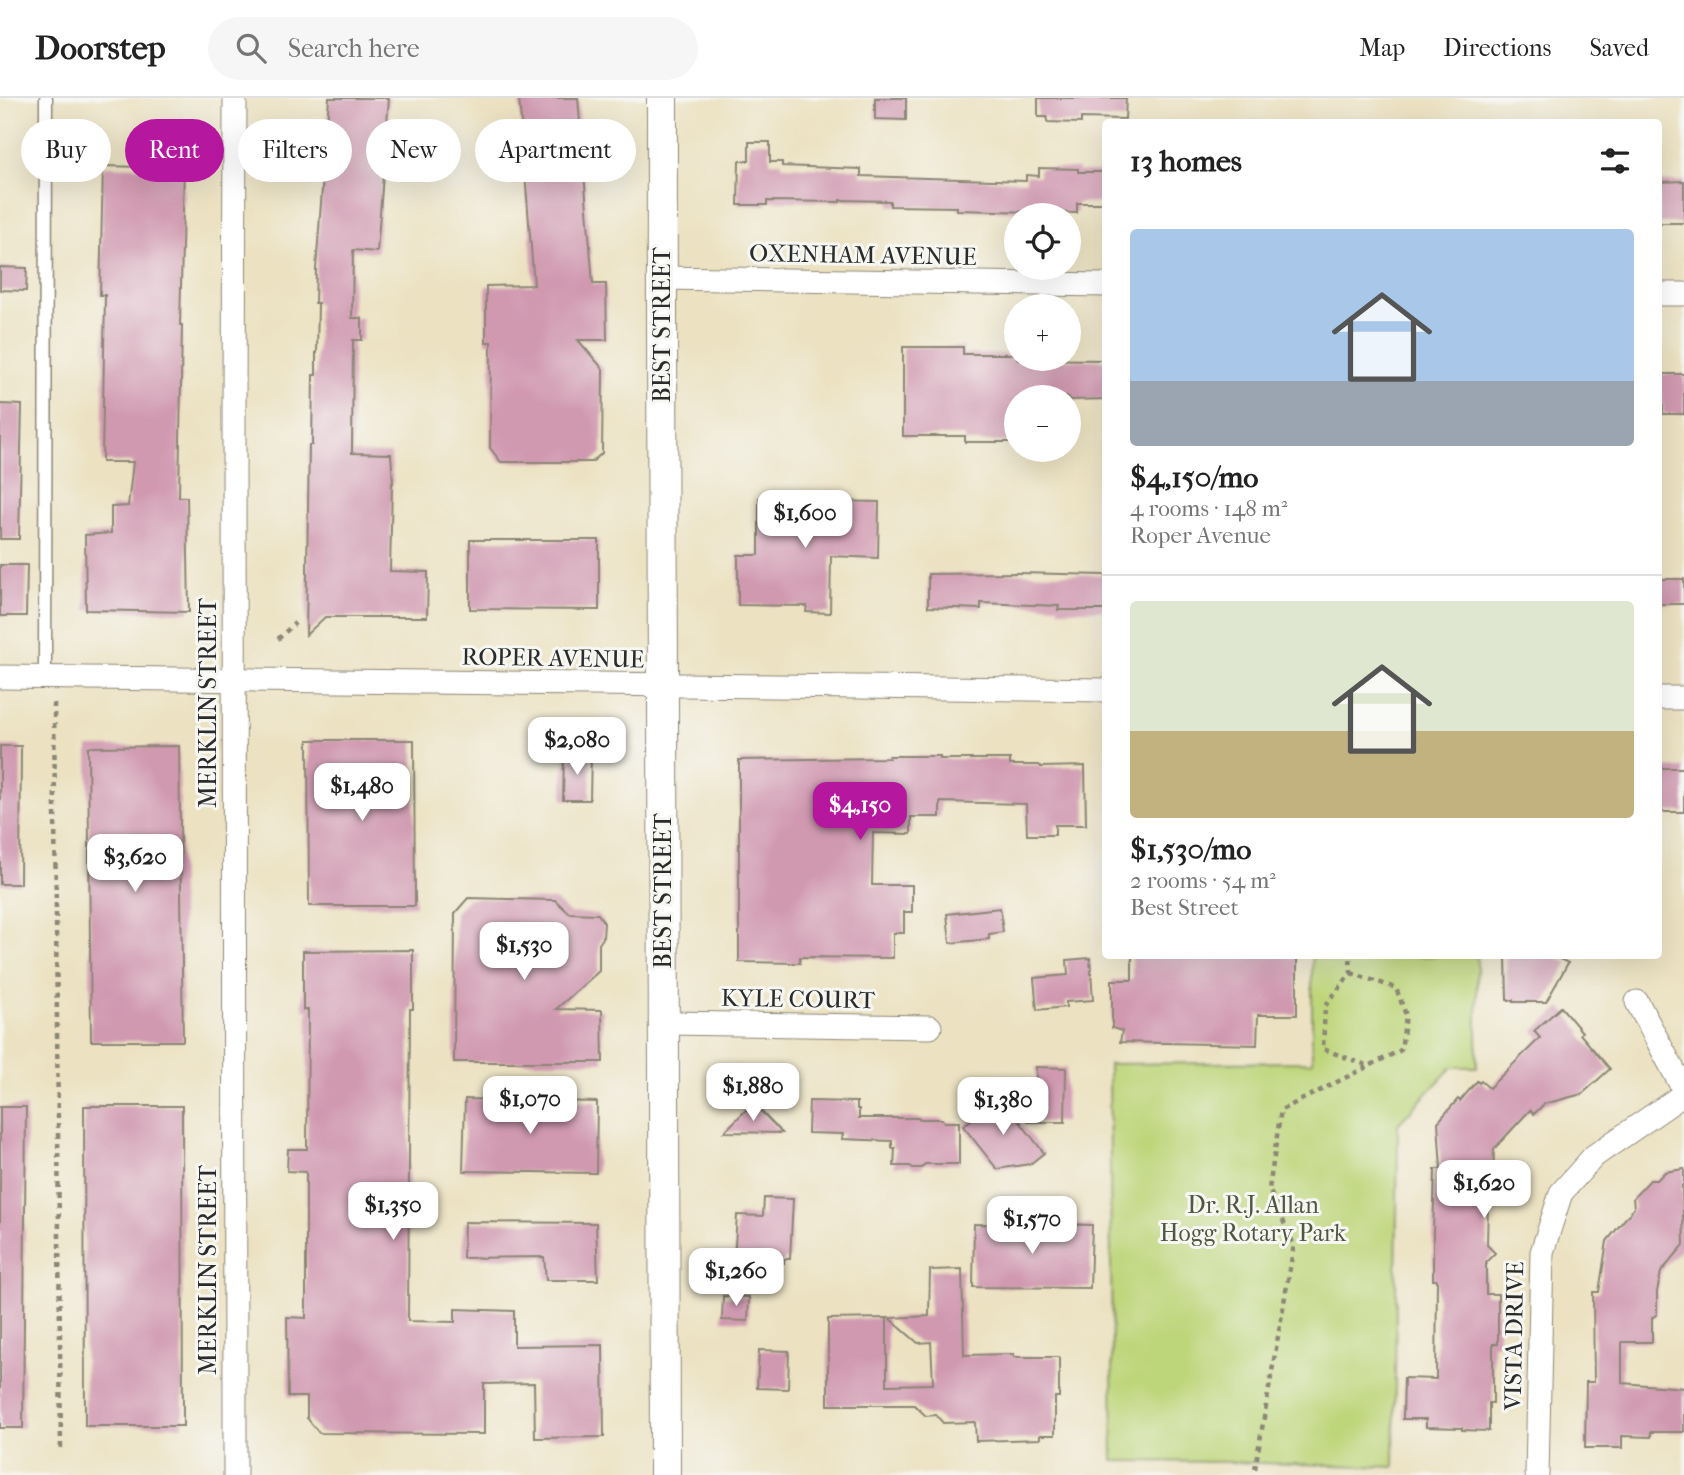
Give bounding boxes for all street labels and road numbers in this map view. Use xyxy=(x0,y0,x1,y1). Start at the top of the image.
street label: OXENHAM AVENUE xyxy=(749,239,977,271)
street label: BEST STREET xyxy=(648,247,676,403)
street label: MERKLIN STREET xyxy=(194,597,222,808)
street label: ROPER AVENUE xyxy=(461,642,645,674)
street label: BEST STREET xyxy=(649,813,677,969)
street label: KYLE COURT xyxy=(721,984,876,1014)
street label: MERKLIN STREET xyxy=(194,1164,222,1375)
street label: VISTA DRIVE xyxy=(1499,1261,1529,1412)

